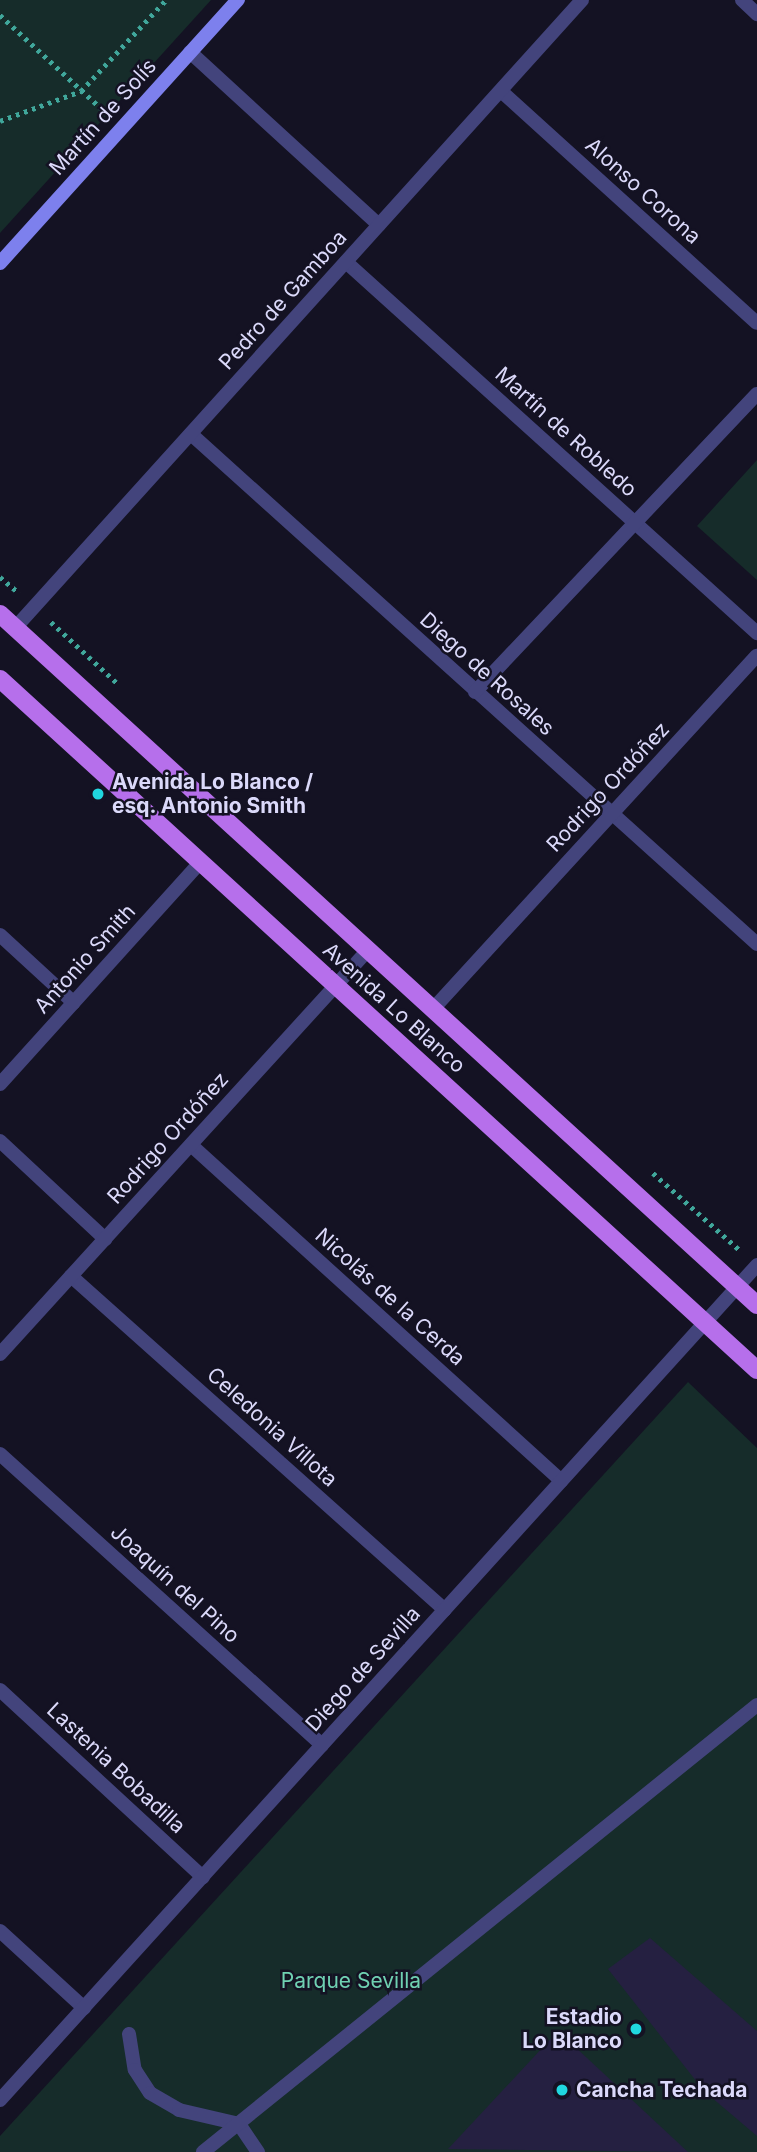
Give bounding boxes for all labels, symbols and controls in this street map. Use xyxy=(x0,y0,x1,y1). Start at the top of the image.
street label: Martín de Solís xyxy=(44,54,162,180)
street label: Alonso Corona xyxy=(580,133,706,249)
street label: Pedro de Gamboa xyxy=(214,225,352,375)
street label: Martín de Robledo xyxy=(490,362,642,502)
street label: Diego de Rosales xyxy=(415,607,559,741)
street label: Rodrigo Ordóñez xyxy=(541,717,675,857)
place label: Avenida Lo Blanco / esq. Antonio Smith xyxy=(112,769,313,819)
marker: Avenida Lo Blanco / esq. Antonio Smith xyxy=(90,786,106,802)
street label: Antonio Smith xyxy=(29,899,141,1019)
street label: Avenida Lo Blanco xyxy=(318,937,470,1079)
street label: Rodrigo Ordóñez xyxy=(102,1067,234,1209)
street label: Nicolás de la Cerda xyxy=(310,1223,470,1371)
street label: Celedonia Villota xyxy=(202,1362,342,1492)
street label: Joaquín del Pino xyxy=(105,1519,245,1649)
street label: Diego de Sevilla xyxy=(300,1601,426,1737)
street label: Lastenia Bobadilla xyxy=(42,1697,190,1839)
park label: Parque Sevilla xyxy=(281,1968,421,1994)
place label: Estadio Lo Blanco xyxy=(522,2004,622,2054)
marker: Estadio Lo Blanco xyxy=(628,2021,644,2037)
place label: Cancha Techada xyxy=(576,2077,747,2103)
marker: Cancha Techada xyxy=(554,2082,570,2098)

